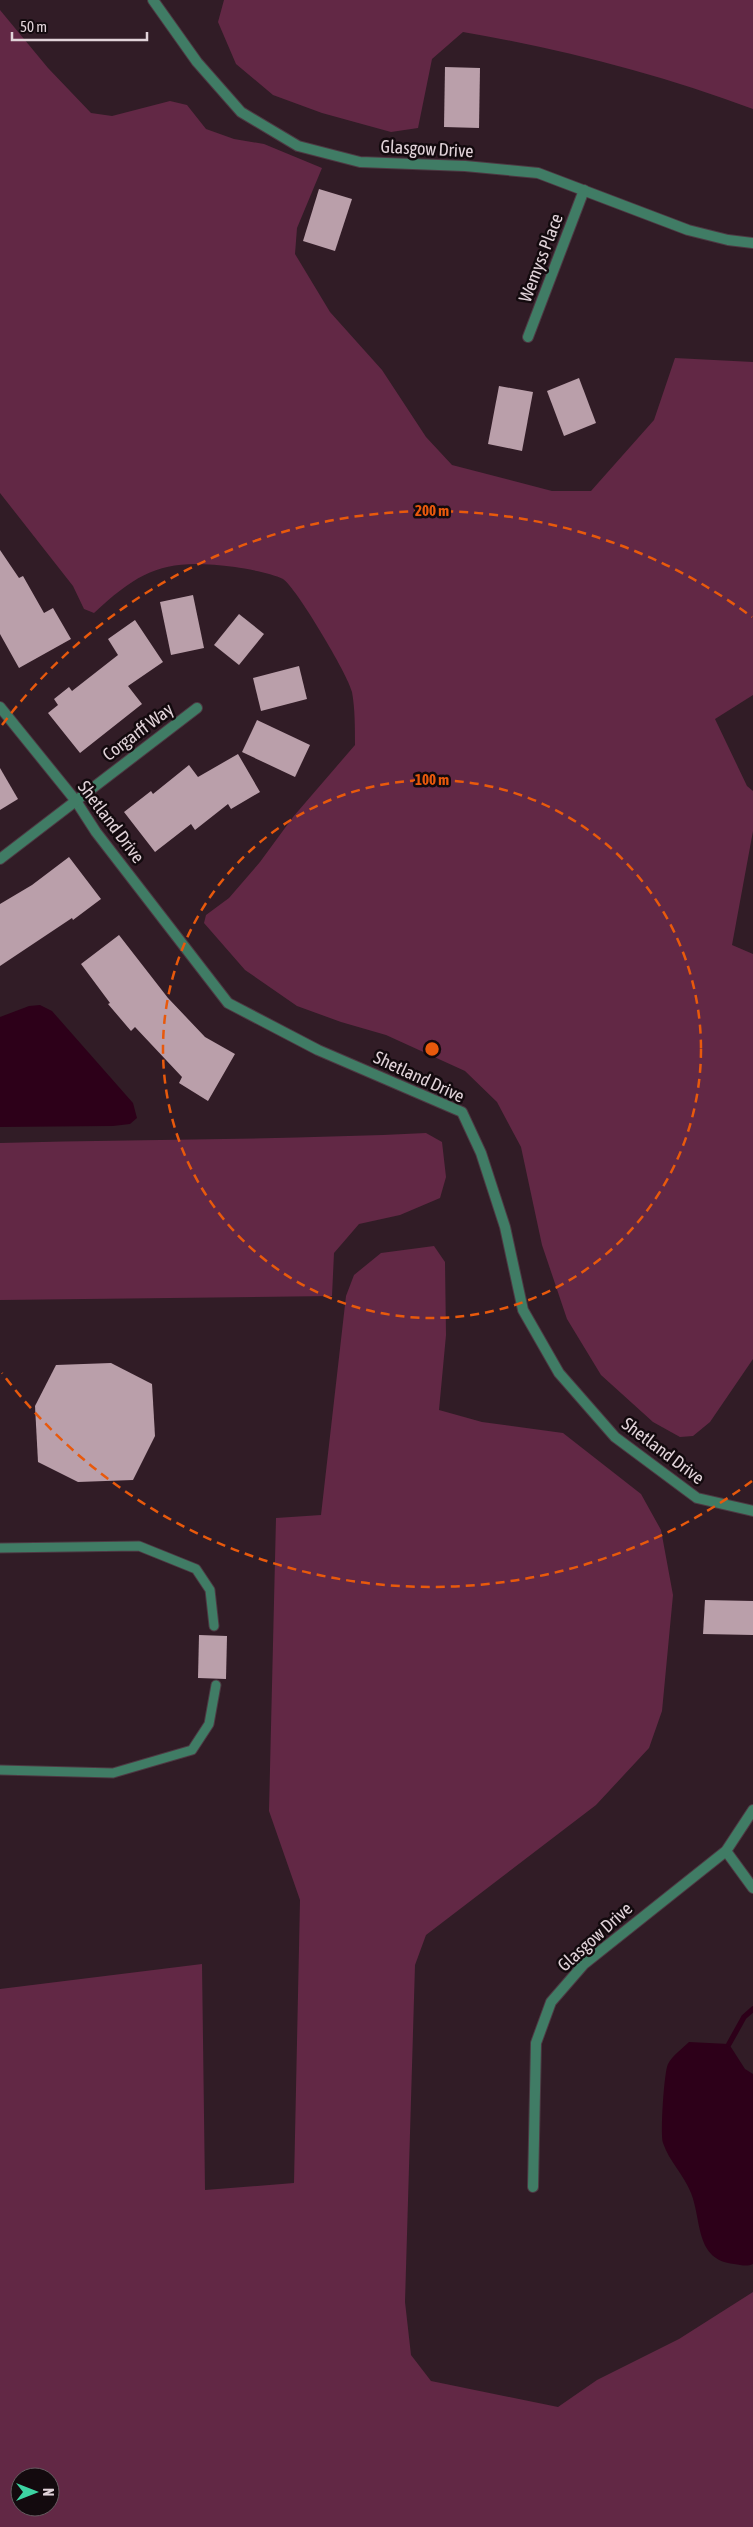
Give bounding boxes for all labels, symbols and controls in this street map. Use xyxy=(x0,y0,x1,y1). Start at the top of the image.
scale bar xyxy=(12,10,148,42)
text: 50 m xyxy=(20,18,47,35)
street label: Glasgow Drive xyxy=(380,136,474,161)
street label: Wemyss Place xyxy=(514,211,567,305)
text: 200 m xyxy=(415,502,449,519)
street label: Corgarff Way xyxy=(98,698,177,765)
text: 100 m xyxy=(415,771,449,788)
street label: Shetland Drive xyxy=(74,776,149,867)
centre of rings xyxy=(423,1040,441,1058)
street label: Shetland Drive xyxy=(371,1046,468,1107)
street label: Shetland Drive xyxy=(618,1413,709,1488)
street label: Glasgow Drive xyxy=(553,1898,636,1975)
north arrow xyxy=(10,2467,60,2517)
text: N xyxy=(40,2488,56,2496)

